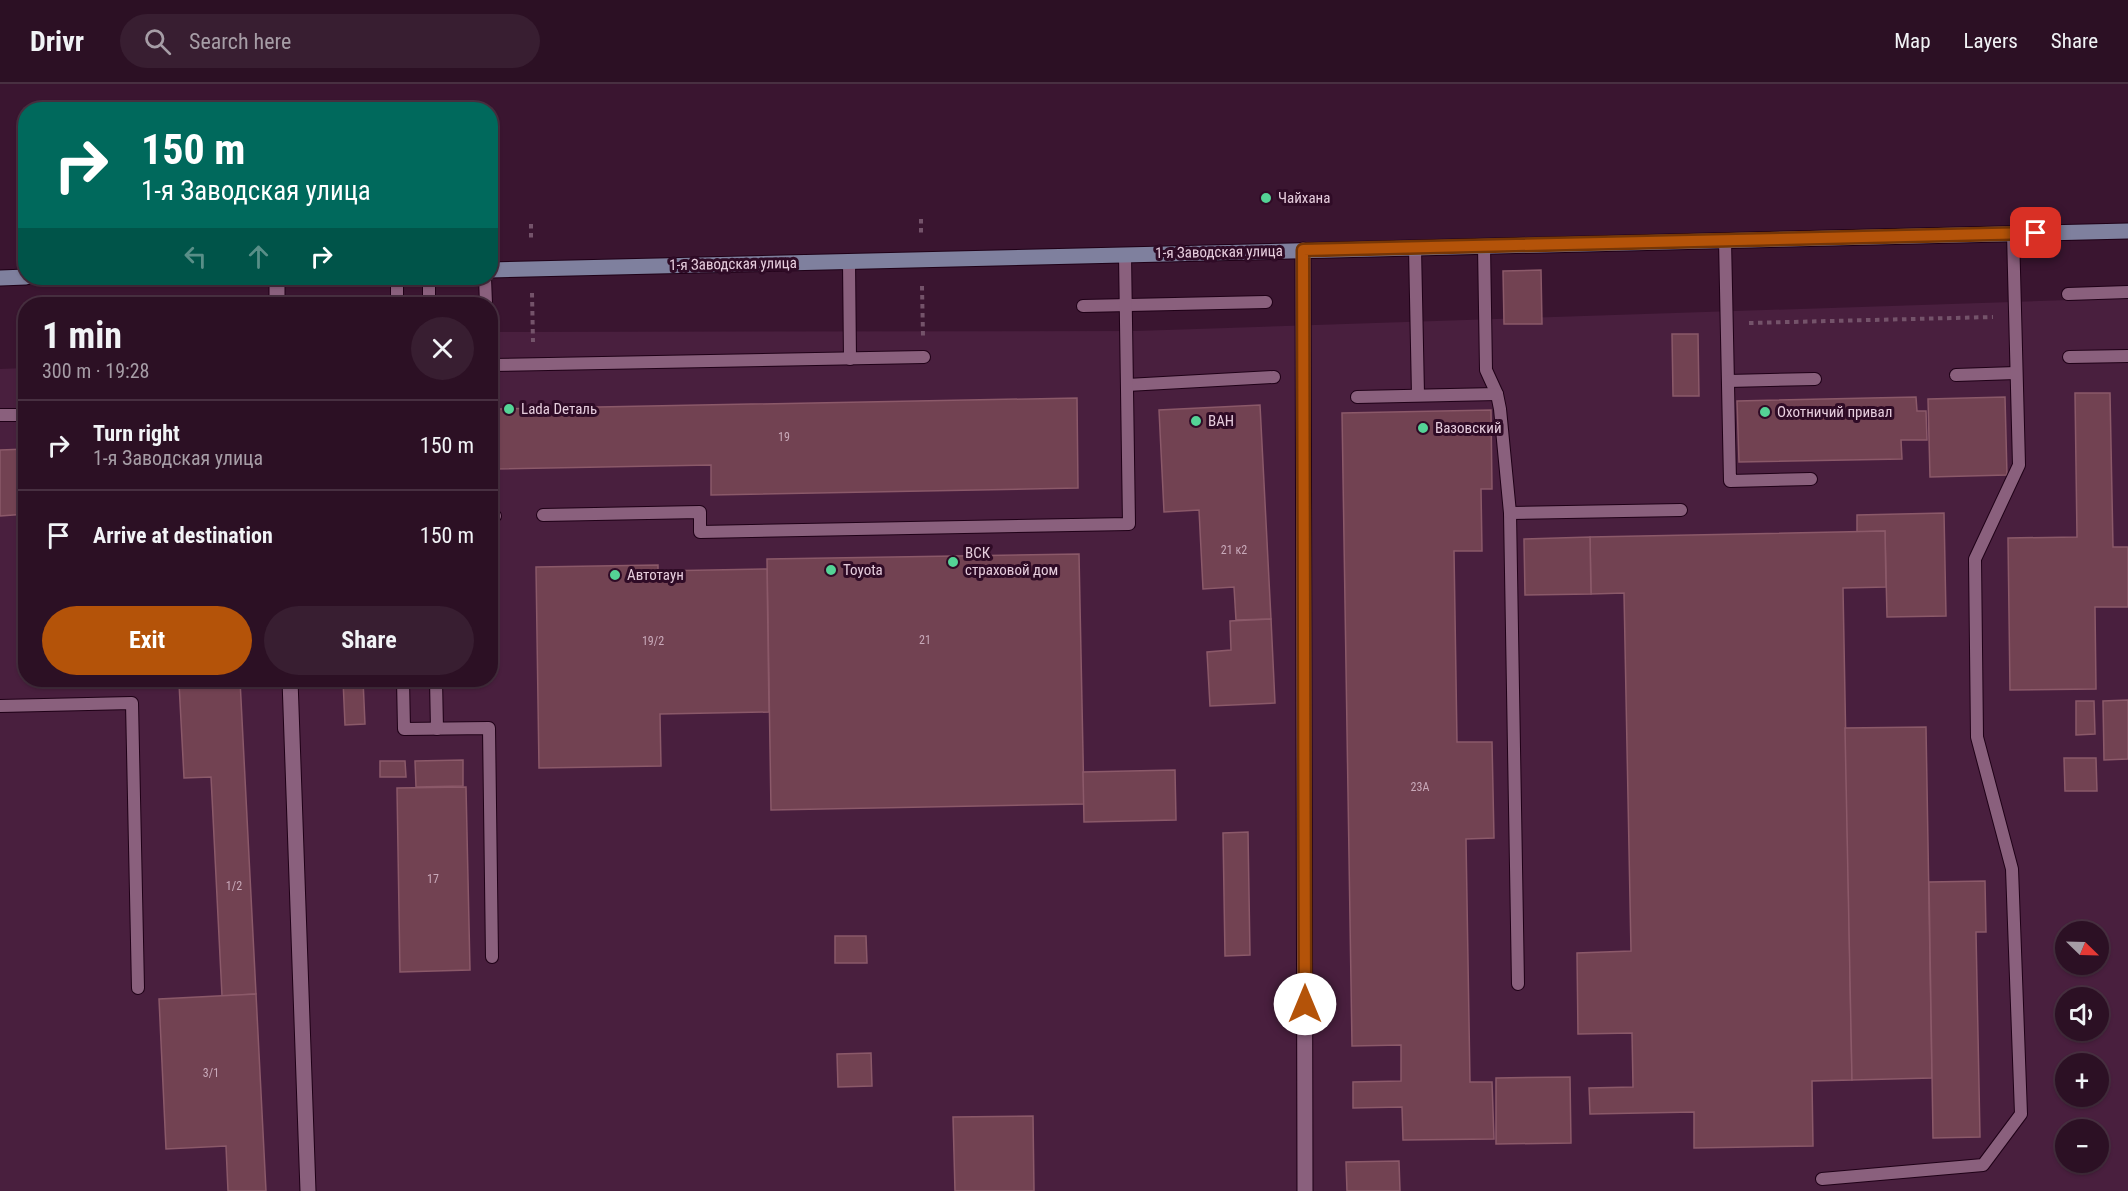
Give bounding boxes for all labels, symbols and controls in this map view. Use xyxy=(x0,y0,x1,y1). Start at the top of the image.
search box xyxy=(120,14,540,68)
text: Drivr xyxy=(30,25,84,58)
icon: search xyxy=(141,25,174,58)
text: Search here xyxy=(189,29,291,54)
text: Map xyxy=(1894,29,1931,53)
text: Layers xyxy=(1964,29,2018,53)
text: Share xyxy=(2051,29,2098,53)
text: 150 m xyxy=(141,125,246,174)
icon: right xyxy=(42,126,120,204)
text: 1-я Заводская улица xyxy=(141,175,371,207)
place label: Чайхана xyxy=(1278,189,1330,207)
marker: Чайхана xyxy=(1259,191,1273,205)
pin xyxy=(2010,207,2061,258)
icon: arrive xyxy=(2019,216,2052,249)
icon: left xyxy=(179,240,212,273)
icon: ahead xyxy=(242,240,275,273)
icon: right xyxy=(305,240,338,273)
street label: 1-я Заводская улица xyxy=(1155,242,1283,262)
street label: 1-я Заводская улица xyxy=(669,254,797,274)
text: 1 min xyxy=(42,315,122,357)
button: close xyxy=(411,317,474,380)
text: 300 m · 19:28 xyxy=(42,359,149,383)
place label: Lada Dеталь xyxy=(521,400,597,418)
marker: Lada Dеталь xyxy=(502,402,516,416)
place label: Охотничий привал xyxy=(1777,403,1892,421)
marker: Охотничий привал xyxy=(1758,405,1772,419)
place label: ВАН xyxy=(1208,412,1234,430)
marker: ВАН xyxy=(1189,414,1203,428)
place label: Вазовский xyxy=(1435,419,1502,437)
text: Turn right xyxy=(93,421,180,446)
marker: Вазовский xyxy=(1416,421,1430,435)
icon: right xyxy=(42,429,75,462)
house number: 19 xyxy=(778,430,790,444)
text: 150 m xyxy=(420,433,474,458)
text: 1-я Заводская улица xyxy=(93,446,263,470)
icon: arrive xyxy=(42,519,75,552)
text: Arrive at destination xyxy=(93,523,273,548)
text: 150 m xyxy=(420,523,474,548)
house number: 21 к2 xyxy=(1221,543,1247,557)
place label: ВСК страховой дом xyxy=(965,544,1058,579)
marker: ВСК страховой дом xyxy=(946,555,960,569)
place label: Toyota xyxy=(843,561,883,579)
marker: Toyota xyxy=(824,563,838,577)
place label: Автотаун xyxy=(627,566,684,584)
marker: Автотаун xyxy=(608,568,622,582)
button: Exit xyxy=(42,606,252,675)
button: Share xyxy=(264,606,474,675)
house number: 21 xyxy=(919,633,931,647)
house number: 19/2 xyxy=(642,634,664,648)
house number: 23А xyxy=(1411,780,1429,794)
house number: 17 xyxy=(427,872,439,886)
house number: 1/2 xyxy=(226,879,242,893)
north arrow xyxy=(2055,921,2109,975)
map controls xyxy=(2055,921,2109,1173)
position arrow xyxy=(1273,972,1337,1036)
button: sound xyxy=(2055,987,2109,1041)
button: + xyxy=(2055,1053,2109,1107)
house number: 3/1 xyxy=(203,1066,219,1080)
button: − xyxy=(2055,1119,2109,1173)

